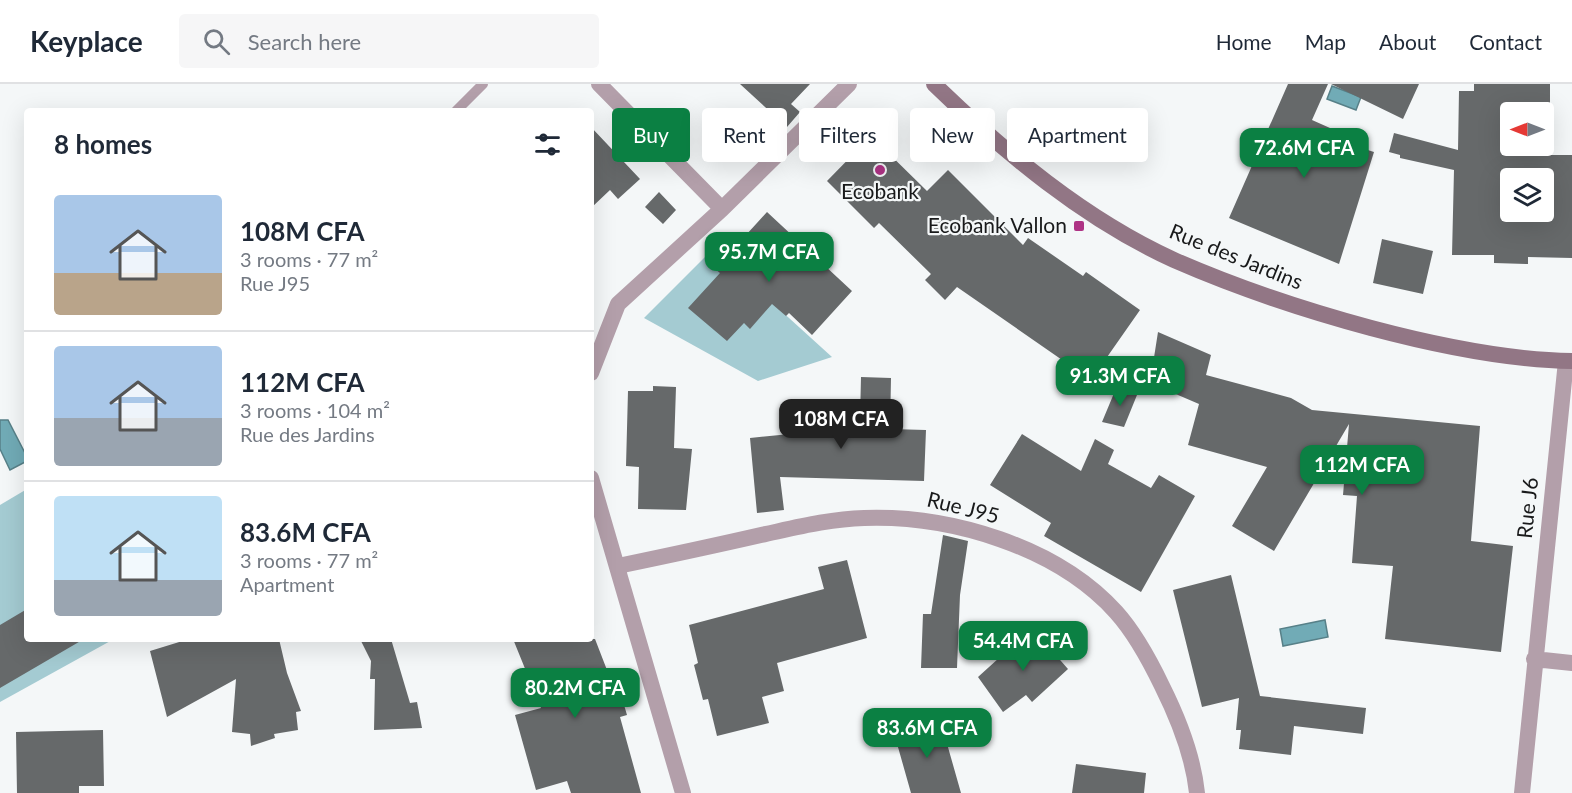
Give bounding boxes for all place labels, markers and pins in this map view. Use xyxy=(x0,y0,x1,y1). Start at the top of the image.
pin: 72.6M CFA xyxy=(1235,128,1373,179)
marker: Ecobank xyxy=(873,163,887,177)
place label: Ecobank xyxy=(841,178,919,203)
place label: Ecobank Vallon xyxy=(928,212,1067,237)
marker: Ecobank Vallon xyxy=(1072,219,1086,233)
pin: 95.7M CFA xyxy=(700,232,838,283)
pin: 91.3M CFA xyxy=(1051,356,1189,407)
pin: 108M CFA xyxy=(779,399,903,450)
pin: 112M CFA xyxy=(1300,445,1424,496)
pin: 54.4M CFA xyxy=(954,621,1092,672)
pin: 80.2M CFA xyxy=(506,668,644,719)
pin: 83.6M CFA xyxy=(858,708,996,759)

